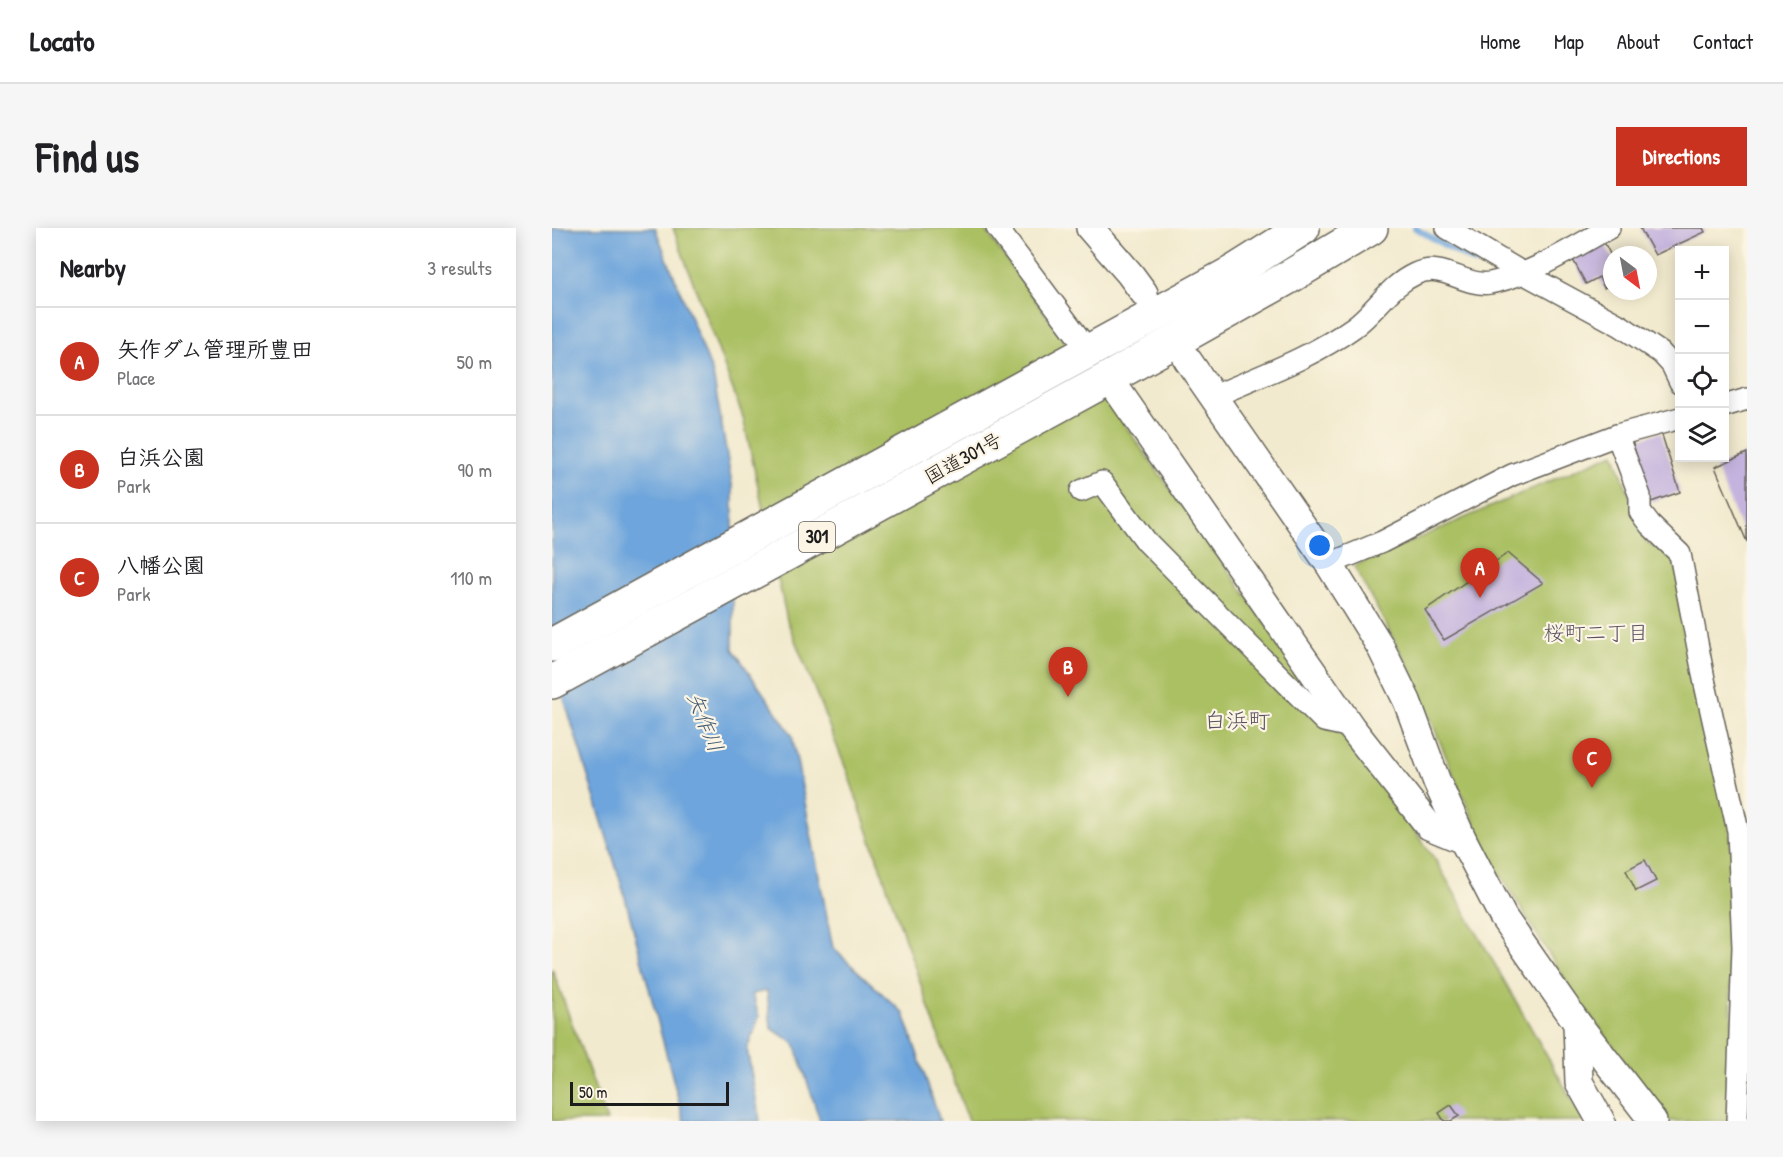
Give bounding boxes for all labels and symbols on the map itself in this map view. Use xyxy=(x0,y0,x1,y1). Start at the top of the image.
north arrow xyxy=(1603,246,1657,300)
street label: 国道301号 xyxy=(919,425,1007,490)
road number: 301 xyxy=(799,522,835,552)
your location xyxy=(1305,531,1334,560)
pin: A xyxy=(1460,548,1500,598)
district label: 桜町二丁目 xyxy=(1544,618,1649,647)
pin: B xyxy=(1048,648,1088,697)
water label: 矢作川 xyxy=(680,687,731,756)
district label: 白浜町 xyxy=(1204,705,1270,735)
pin: C xyxy=(1572,738,1612,788)
scale bar xyxy=(570,1079,729,1106)

